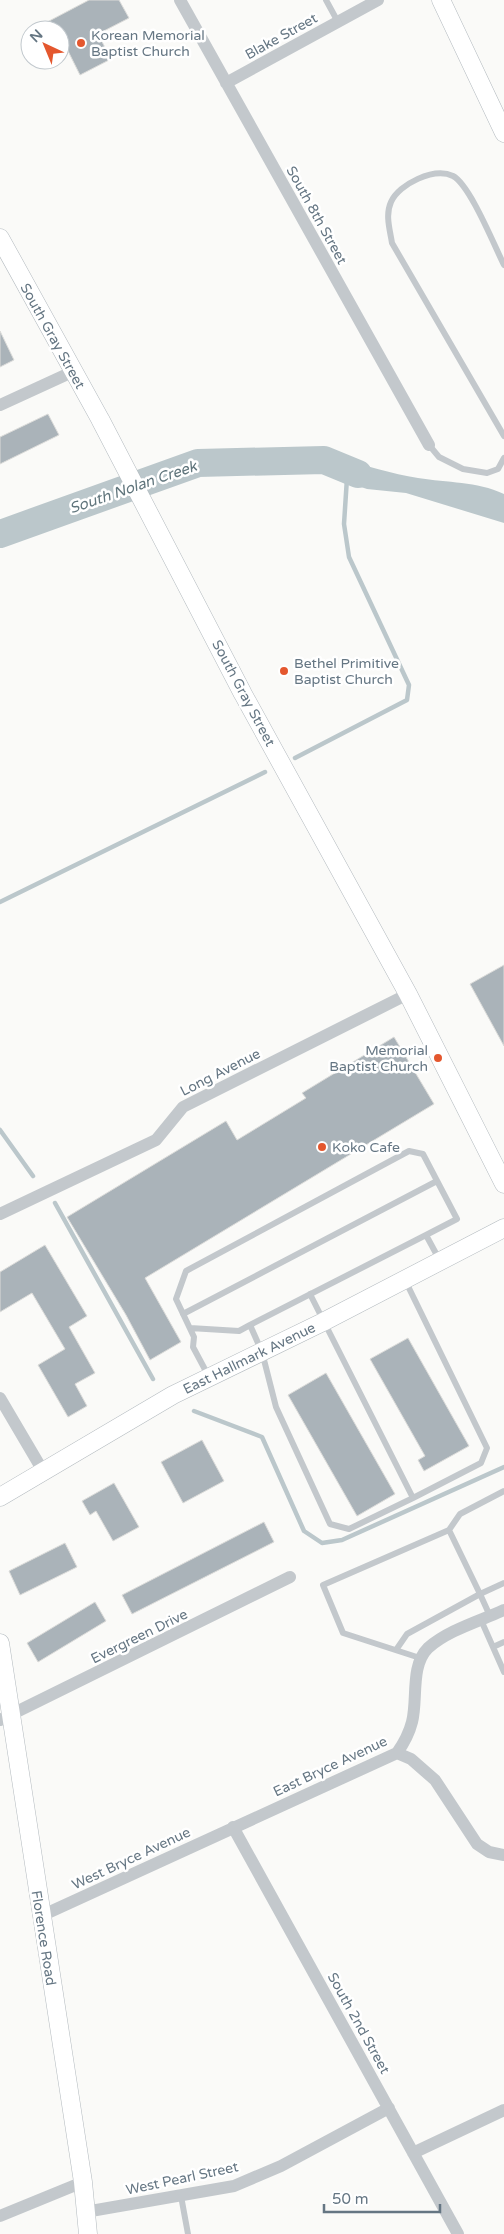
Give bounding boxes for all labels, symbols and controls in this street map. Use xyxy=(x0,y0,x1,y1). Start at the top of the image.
street label: Blake Street xyxy=(242,9,321,63)
north arrow xyxy=(20,20,70,70)
text: N xyxy=(26,26,46,46)
place label: Korean Memorial Baptist Church xyxy=(91,27,205,60)
marker: Korean Memorial Baptist Church xyxy=(75,37,87,49)
street label: South 8th Street xyxy=(283,163,351,268)
street label: South Gray Street xyxy=(17,280,89,393)
water label: South Nolan Creek xyxy=(67,456,201,517)
street label: South Gray Street xyxy=(208,637,279,750)
place label: Bethel Primitive Baptist Church xyxy=(294,655,399,688)
marker: Bethel Primitive Baptist Church xyxy=(278,665,290,677)
place label: Memorial Baptist Church xyxy=(329,1042,428,1075)
street label: Long Avenue xyxy=(177,1045,263,1100)
marker: Memorial Baptist Church xyxy=(432,1052,444,1064)
place label: Koko Cafe xyxy=(332,1139,400,1156)
marker: Koko Cafe xyxy=(316,1141,328,1153)
street label: East Hallmark Avenue xyxy=(180,1319,318,1398)
street label: Evergreen Drive xyxy=(88,1606,190,1667)
street label: East Bryce Avenue xyxy=(271,1733,390,1800)
street label: West Bryce Avenue xyxy=(69,1824,193,1893)
street label: Florence Road xyxy=(28,1889,59,1987)
street label: South 2nd Street xyxy=(324,1970,394,2077)
street label: West Pearl Street xyxy=(124,2158,241,2199)
scale bar xyxy=(324,2182,440,2214)
text: 50 m xyxy=(332,2190,369,2208)

